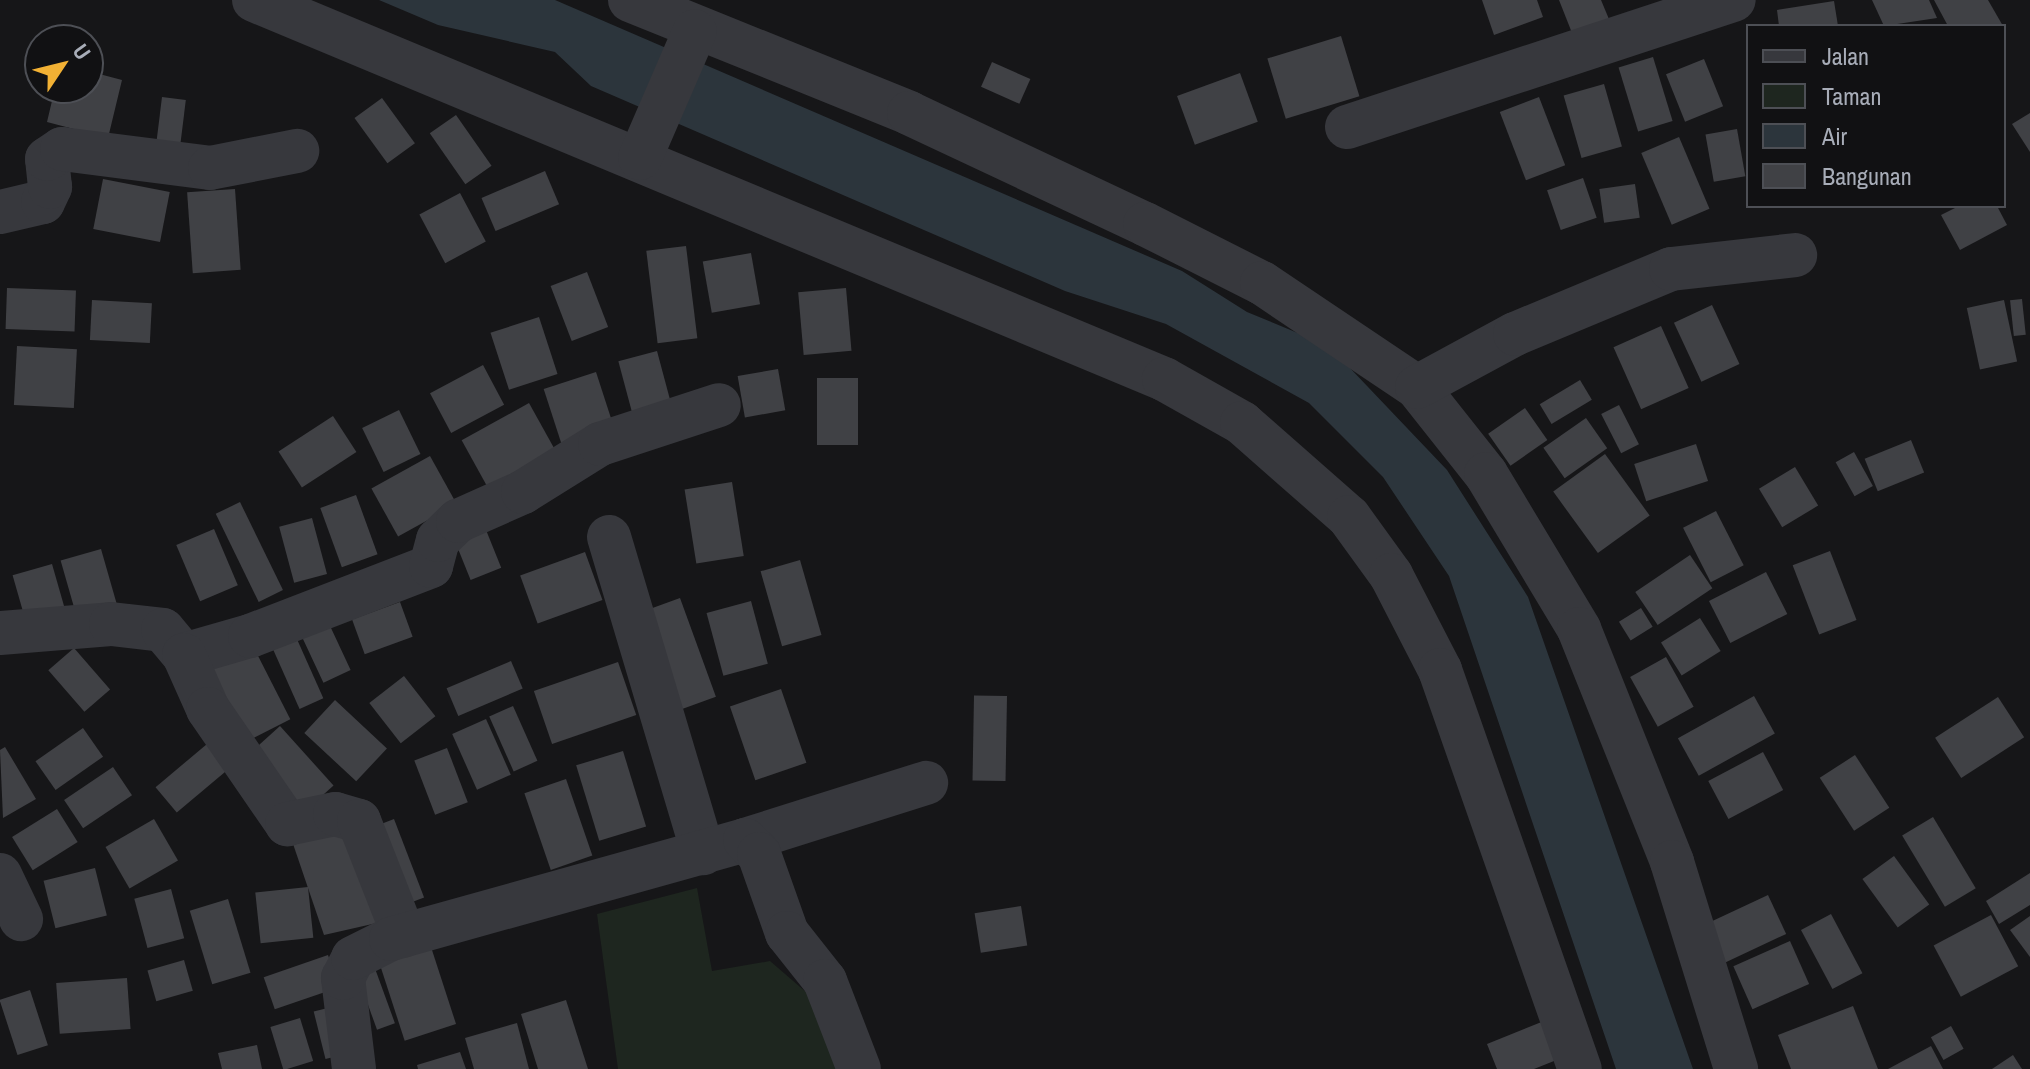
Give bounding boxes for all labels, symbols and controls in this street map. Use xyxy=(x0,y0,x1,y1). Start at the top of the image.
north arrow xyxy=(24,24,104,104)
legend xyxy=(1746,24,2006,208)
text: U xyxy=(66,37,98,65)
text: Jalan xyxy=(1822,40,1869,72)
text: Taman xyxy=(1822,80,1881,112)
text: Air xyxy=(1822,120,1847,152)
text: Bangunan xyxy=(1822,160,1912,192)

